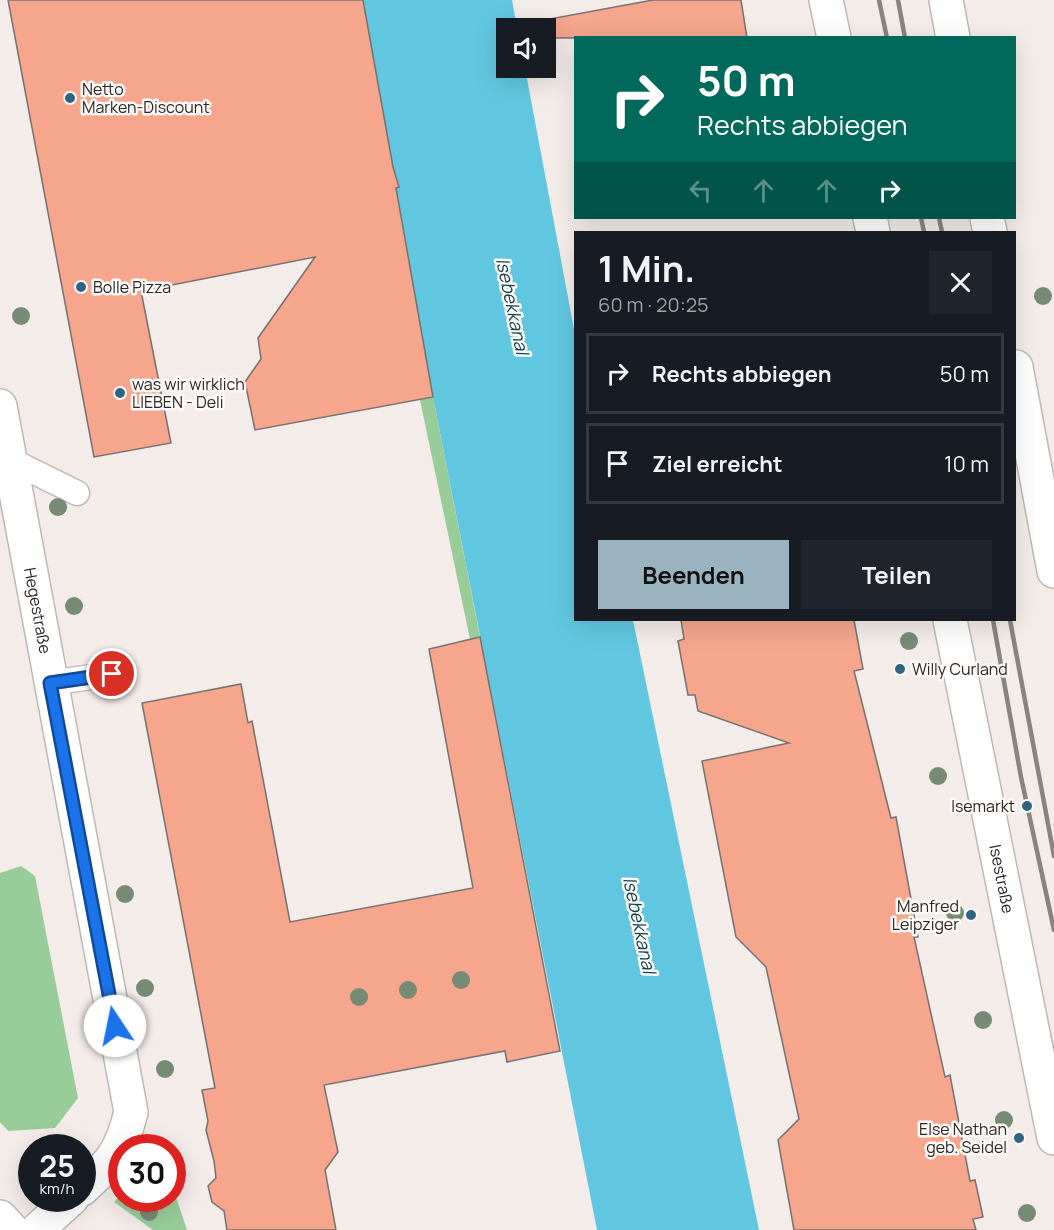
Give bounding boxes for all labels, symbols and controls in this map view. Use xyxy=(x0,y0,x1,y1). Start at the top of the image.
map controls xyxy=(496,18,556,78)
button: sound xyxy=(496,18,556,78)
text: 50 m xyxy=(697,51,795,109)
icon: right xyxy=(598,60,676,138)
place label: Netto Marken-Discount xyxy=(82,78,210,118)
marker: Netto Marken-Discount xyxy=(63,91,77,105)
text: Rechts abbiegen xyxy=(697,106,908,143)
icon: left xyxy=(684,174,717,207)
icon: ahead xyxy=(747,174,780,207)
icon: ahead xyxy=(810,174,843,207)
icon: right xyxy=(873,174,906,207)
text: 1 Min. xyxy=(598,244,695,293)
button: close xyxy=(929,251,992,314)
water label: Isebekkanal xyxy=(491,256,536,359)
place label: Bolle Pizza xyxy=(93,276,171,298)
marker: Bolle Pizza xyxy=(74,280,88,294)
text: 60 m · 20:25 xyxy=(598,291,709,318)
icon: right xyxy=(601,357,634,390)
text: Rechts abbiegen xyxy=(652,359,831,389)
text: 50 m xyxy=(940,359,989,389)
place label: was wir wirklich LIEBEN - Deli xyxy=(132,373,245,413)
marker: was wir wirklich LIEBEN - Deli xyxy=(113,386,127,400)
icon: arrive xyxy=(601,447,634,480)
text: Ziel erreicht xyxy=(652,449,783,479)
text: 10 m xyxy=(944,449,989,479)
button: Beenden xyxy=(598,540,789,609)
button: Teilen xyxy=(801,540,992,609)
street label: Hegestraße xyxy=(19,566,57,655)
pin xyxy=(86,648,137,699)
icon: arrive xyxy=(95,657,128,690)
place label: Willy Curland xyxy=(912,658,1008,680)
marker: Willy Curland xyxy=(893,662,907,676)
place label: Isemarkt xyxy=(951,795,1015,817)
marker: Isemarkt xyxy=(1020,799,1034,813)
street label: Isestraße xyxy=(984,843,1020,915)
water label: Isebekkanal xyxy=(618,875,663,978)
place label: Manfred Leipziger xyxy=(892,895,959,935)
marker: Manfred Leipziger xyxy=(964,908,978,922)
position arrow xyxy=(83,994,147,1058)
place label: Else Nathan geb. Seidel xyxy=(919,1118,1007,1158)
marker: Else Nathan geb. Seidel xyxy=(1012,1131,1026,1145)
speed limit sign: 30 xyxy=(108,1134,186,1212)
text: 25 xyxy=(39,1145,75,1186)
text: km/h xyxy=(40,1178,74,1199)

